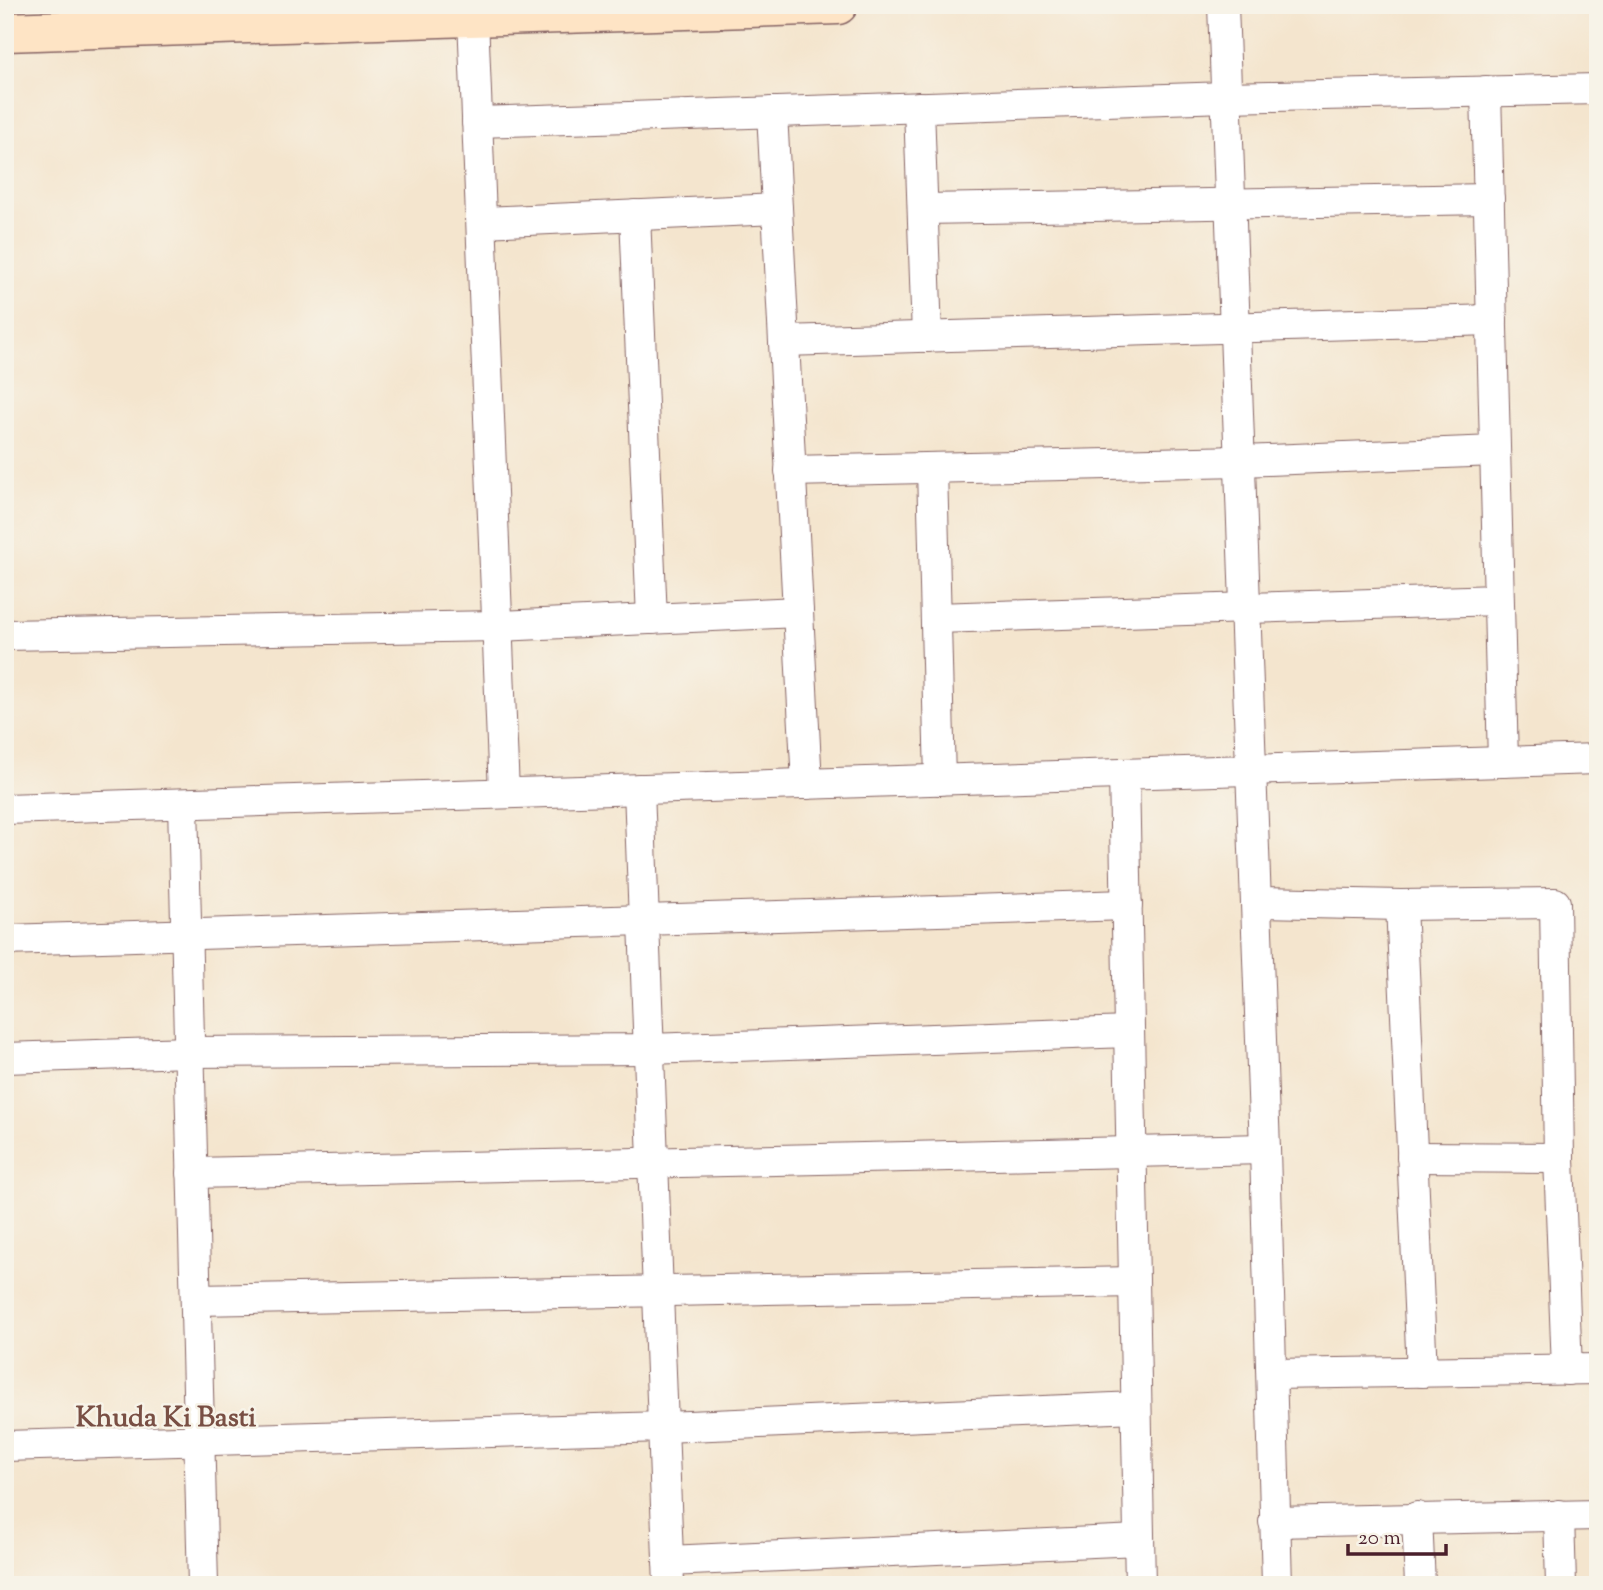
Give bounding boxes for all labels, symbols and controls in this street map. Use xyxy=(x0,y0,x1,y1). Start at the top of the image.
district label: Khuda Ki Basti xyxy=(76,1399,256,1439)
scale bar xyxy=(1348,1513,1446,1557)
text: 20 m xyxy=(1358,1524,1401,1554)

